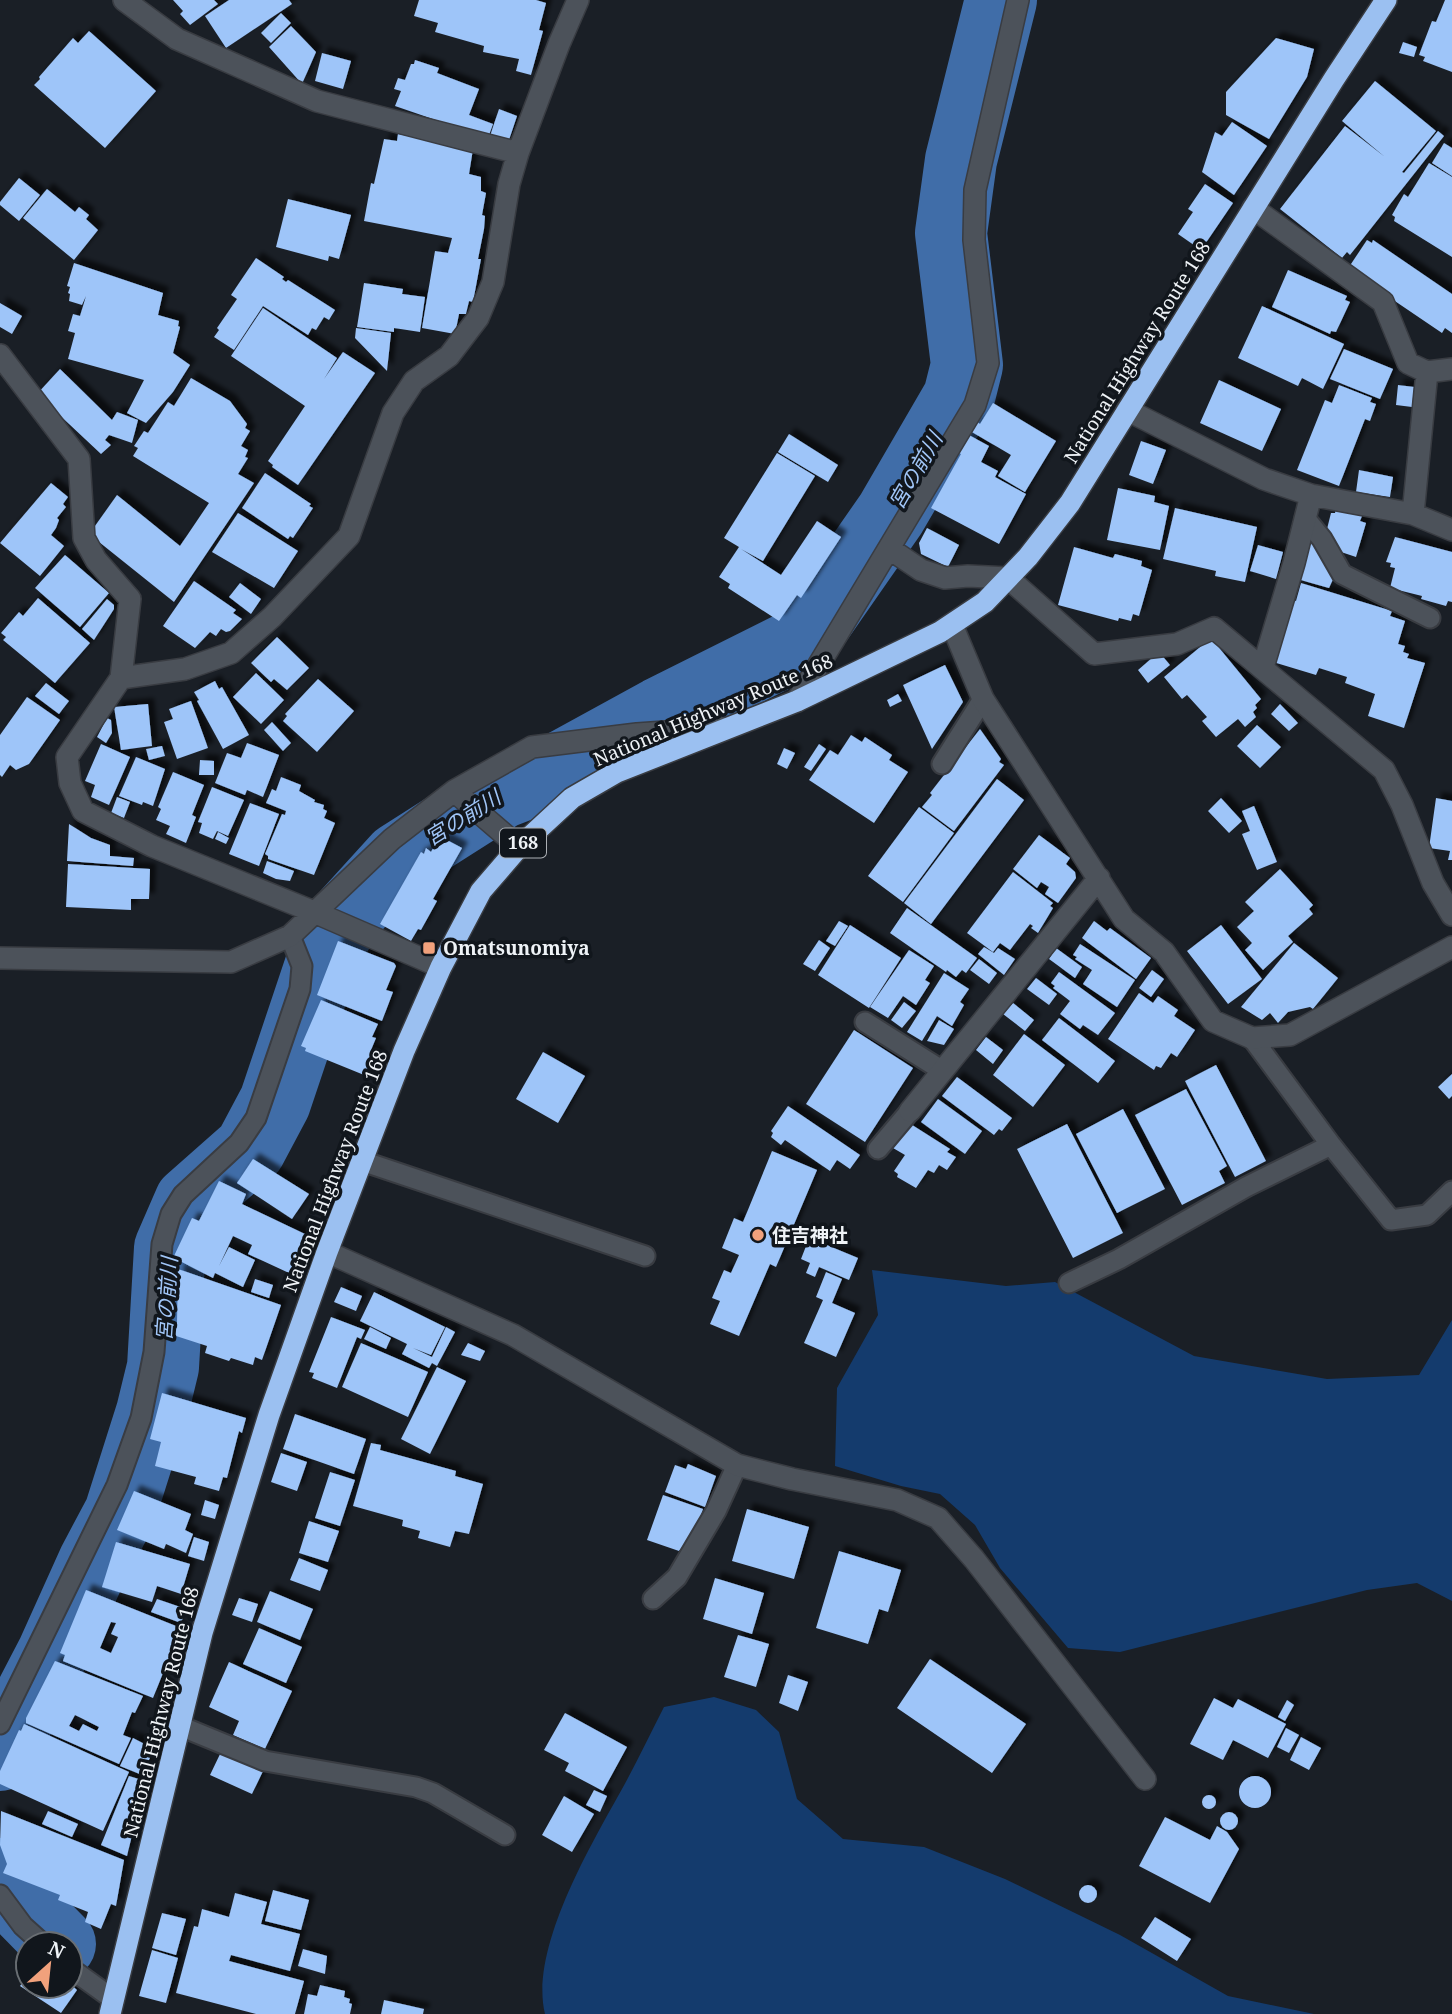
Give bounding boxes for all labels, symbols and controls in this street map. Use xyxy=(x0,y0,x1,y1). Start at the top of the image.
street label: National Highway Route 168 xyxy=(1058,236,1216,468)
water label: 宮の前川 xyxy=(882,425,949,514)
street label: National Highway Route 168 xyxy=(589,648,837,772)
water label: 宮の前川 xyxy=(419,782,507,851)
road number: 168 xyxy=(500,828,546,858)
place label: Omatsunomiya xyxy=(443,935,590,961)
marker: Omatsunomiya xyxy=(421,940,437,956)
street label: National Highway Route 168 xyxy=(277,1046,393,1296)
place label: 住吉神社 xyxy=(772,1222,848,1248)
marker: 住吉神社 xyxy=(750,1227,766,1243)
water label: 宮の前川 xyxy=(149,1254,183,1342)
street label: National Highway Route 168 xyxy=(117,1584,205,1840)
north arrow xyxy=(14,1930,84,2000)
text: N xyxy=(44,1935,69,1965)

